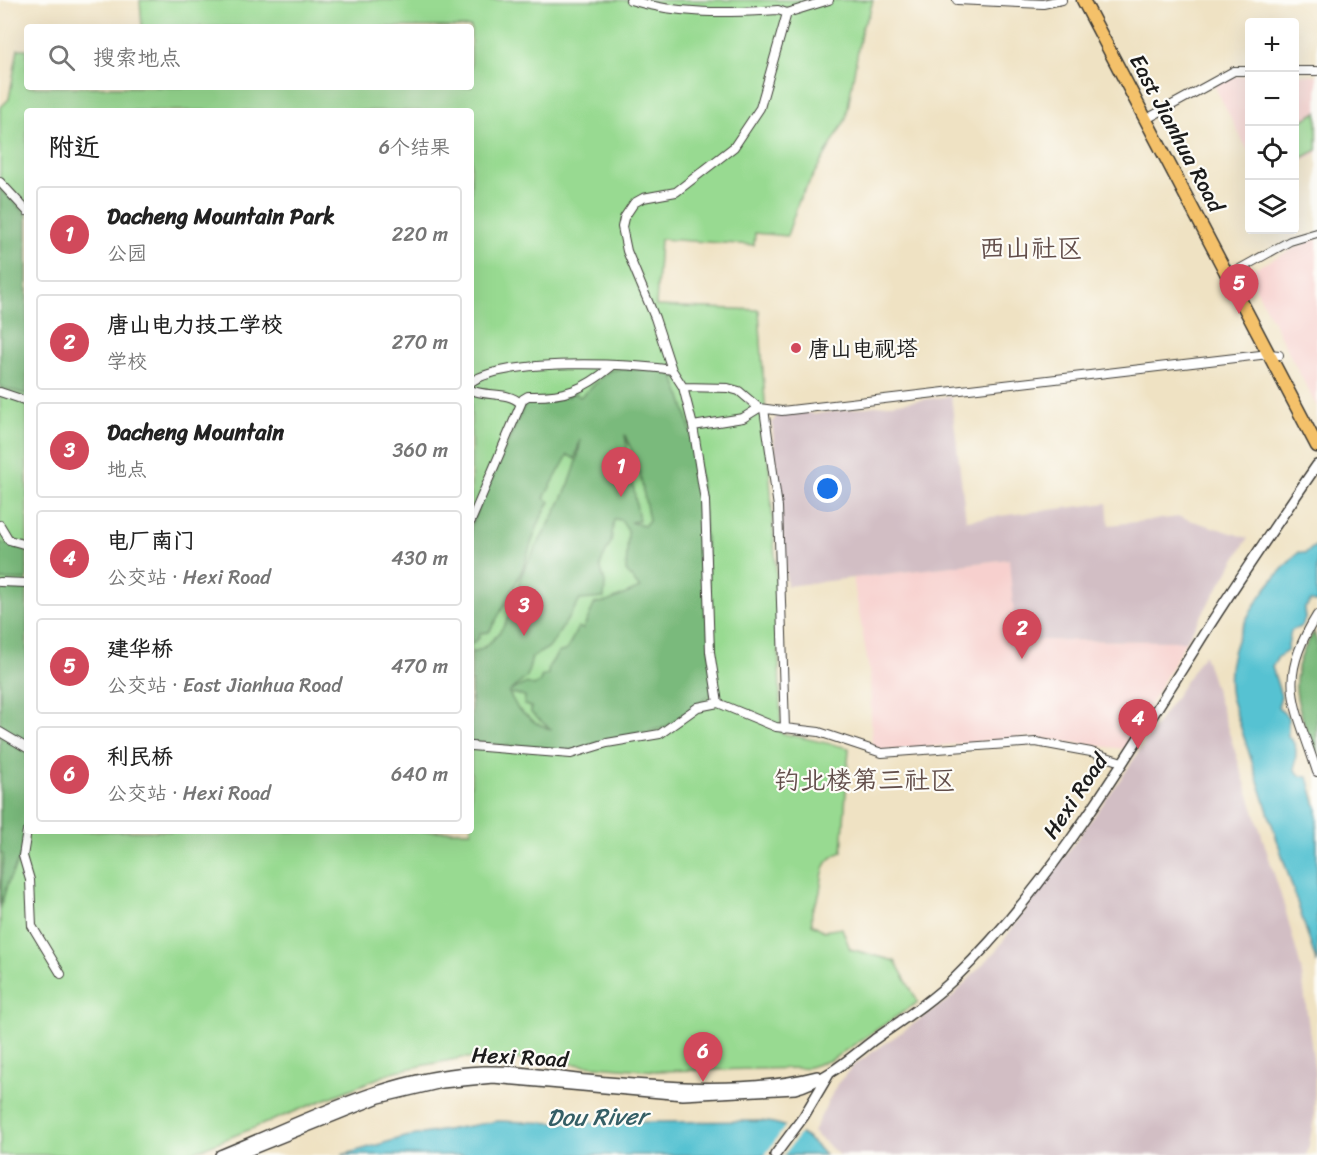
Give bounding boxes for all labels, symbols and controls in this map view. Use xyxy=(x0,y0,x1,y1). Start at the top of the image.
map controls xyxy=(1245,18,1299,234)
button: + xyxy=(1245,18,1299,72)
search box xyxy=(24,24,474,90)
text: 搜索地点 xyxy=(93,38,181,77)
icon: search xyxy=(45,41,78,74)
street label: East Jianhua Road xyxy=(1119,47,1236,221)
button: − xyxy=(1245,72,1299,126)
text: 附近 xyxy=(48,124,100,170)
button: locate xyxy=(1245,126,1299,180)
text: 6个结果 xyxy=(379,130,450,165)
button: layers xyxy=(1245,180,1299,234)
text: Dacheng Mountain Park xyxy=(107,197,335,236)
text: 1 xyxy=(65,217,74,252)
text: 220 m xyxy=(392,217,448,252)
district label: 西山社区 xyxy=(979,225,1083,271)
text: 公园 xyxy=(107,236,147,271)
pin: 5 xyxy=(1220,264,1258,314)
text: 唐山电力技工学校 xyxy=(107,305,283,344)
text: 2 xyxy=(64,325,75,360)
text: 270 m xyxy=(392,325,448,360)
place label: 唐山电视塔 xyxy=(808,329,918,368)
marker: 唐山电视塔 xyxy=(789,341,803,355)
text: 学校 xyxy=(107,344,147,379)
text: Dacheng Mountain xyxy=(107,413,284,452)
text: 3 xyxy=(64,433,75,468)
text: 360 m xyxy=(392,433,448,468)
pin: 1 xyxy=(602,448,640,497)
text: 地点 xyxy=(107,452,147,487)
your location xyxy=(813,474,842,503)
text: 电厂南门 xyxy=(107,521,195,560)
text: 4 xyxy=(63,541,76,576)
text: 430 m xyxy=(391,541,448,576)
text: 公交站 · Hexi Road xyxy=(107,560,271,595)
pin: 3 xyxy=(504,586,544,636)
pin: 2 xyxy=(1002,610,1042,659)
text: 建华桥 xyxy=(107,629,173,668)
text: 5 xyxy=(63,649,76,684)
text: 470 m xyxy=(391,649,448,684)
text: 公交站 · East Jianhua Road xyxy=(107,668,342,703)
pin: 4 xyxy=(1118,700,1158,749)
text: 利民桥 xyxy=(107,737,173,776)
street label: Hexi Road xyxy=(1032,744,1119,847)
text: 6 xyxy=(64,757,75,792)
text: 640 m xyxy=(391,757,448,792)
district label: 钓北楼第三社区 xyxy=(774,757,956,803)
text: 公交站 · Hexi Road xyxy=(107,776,271,811)
pin: 6 xyxy=(684,1032,722,1082)
street label: Hexi Road xyxy=(471,1035,571,1079)
water label: Dou River xyxy=(547,1095,652,1139)

